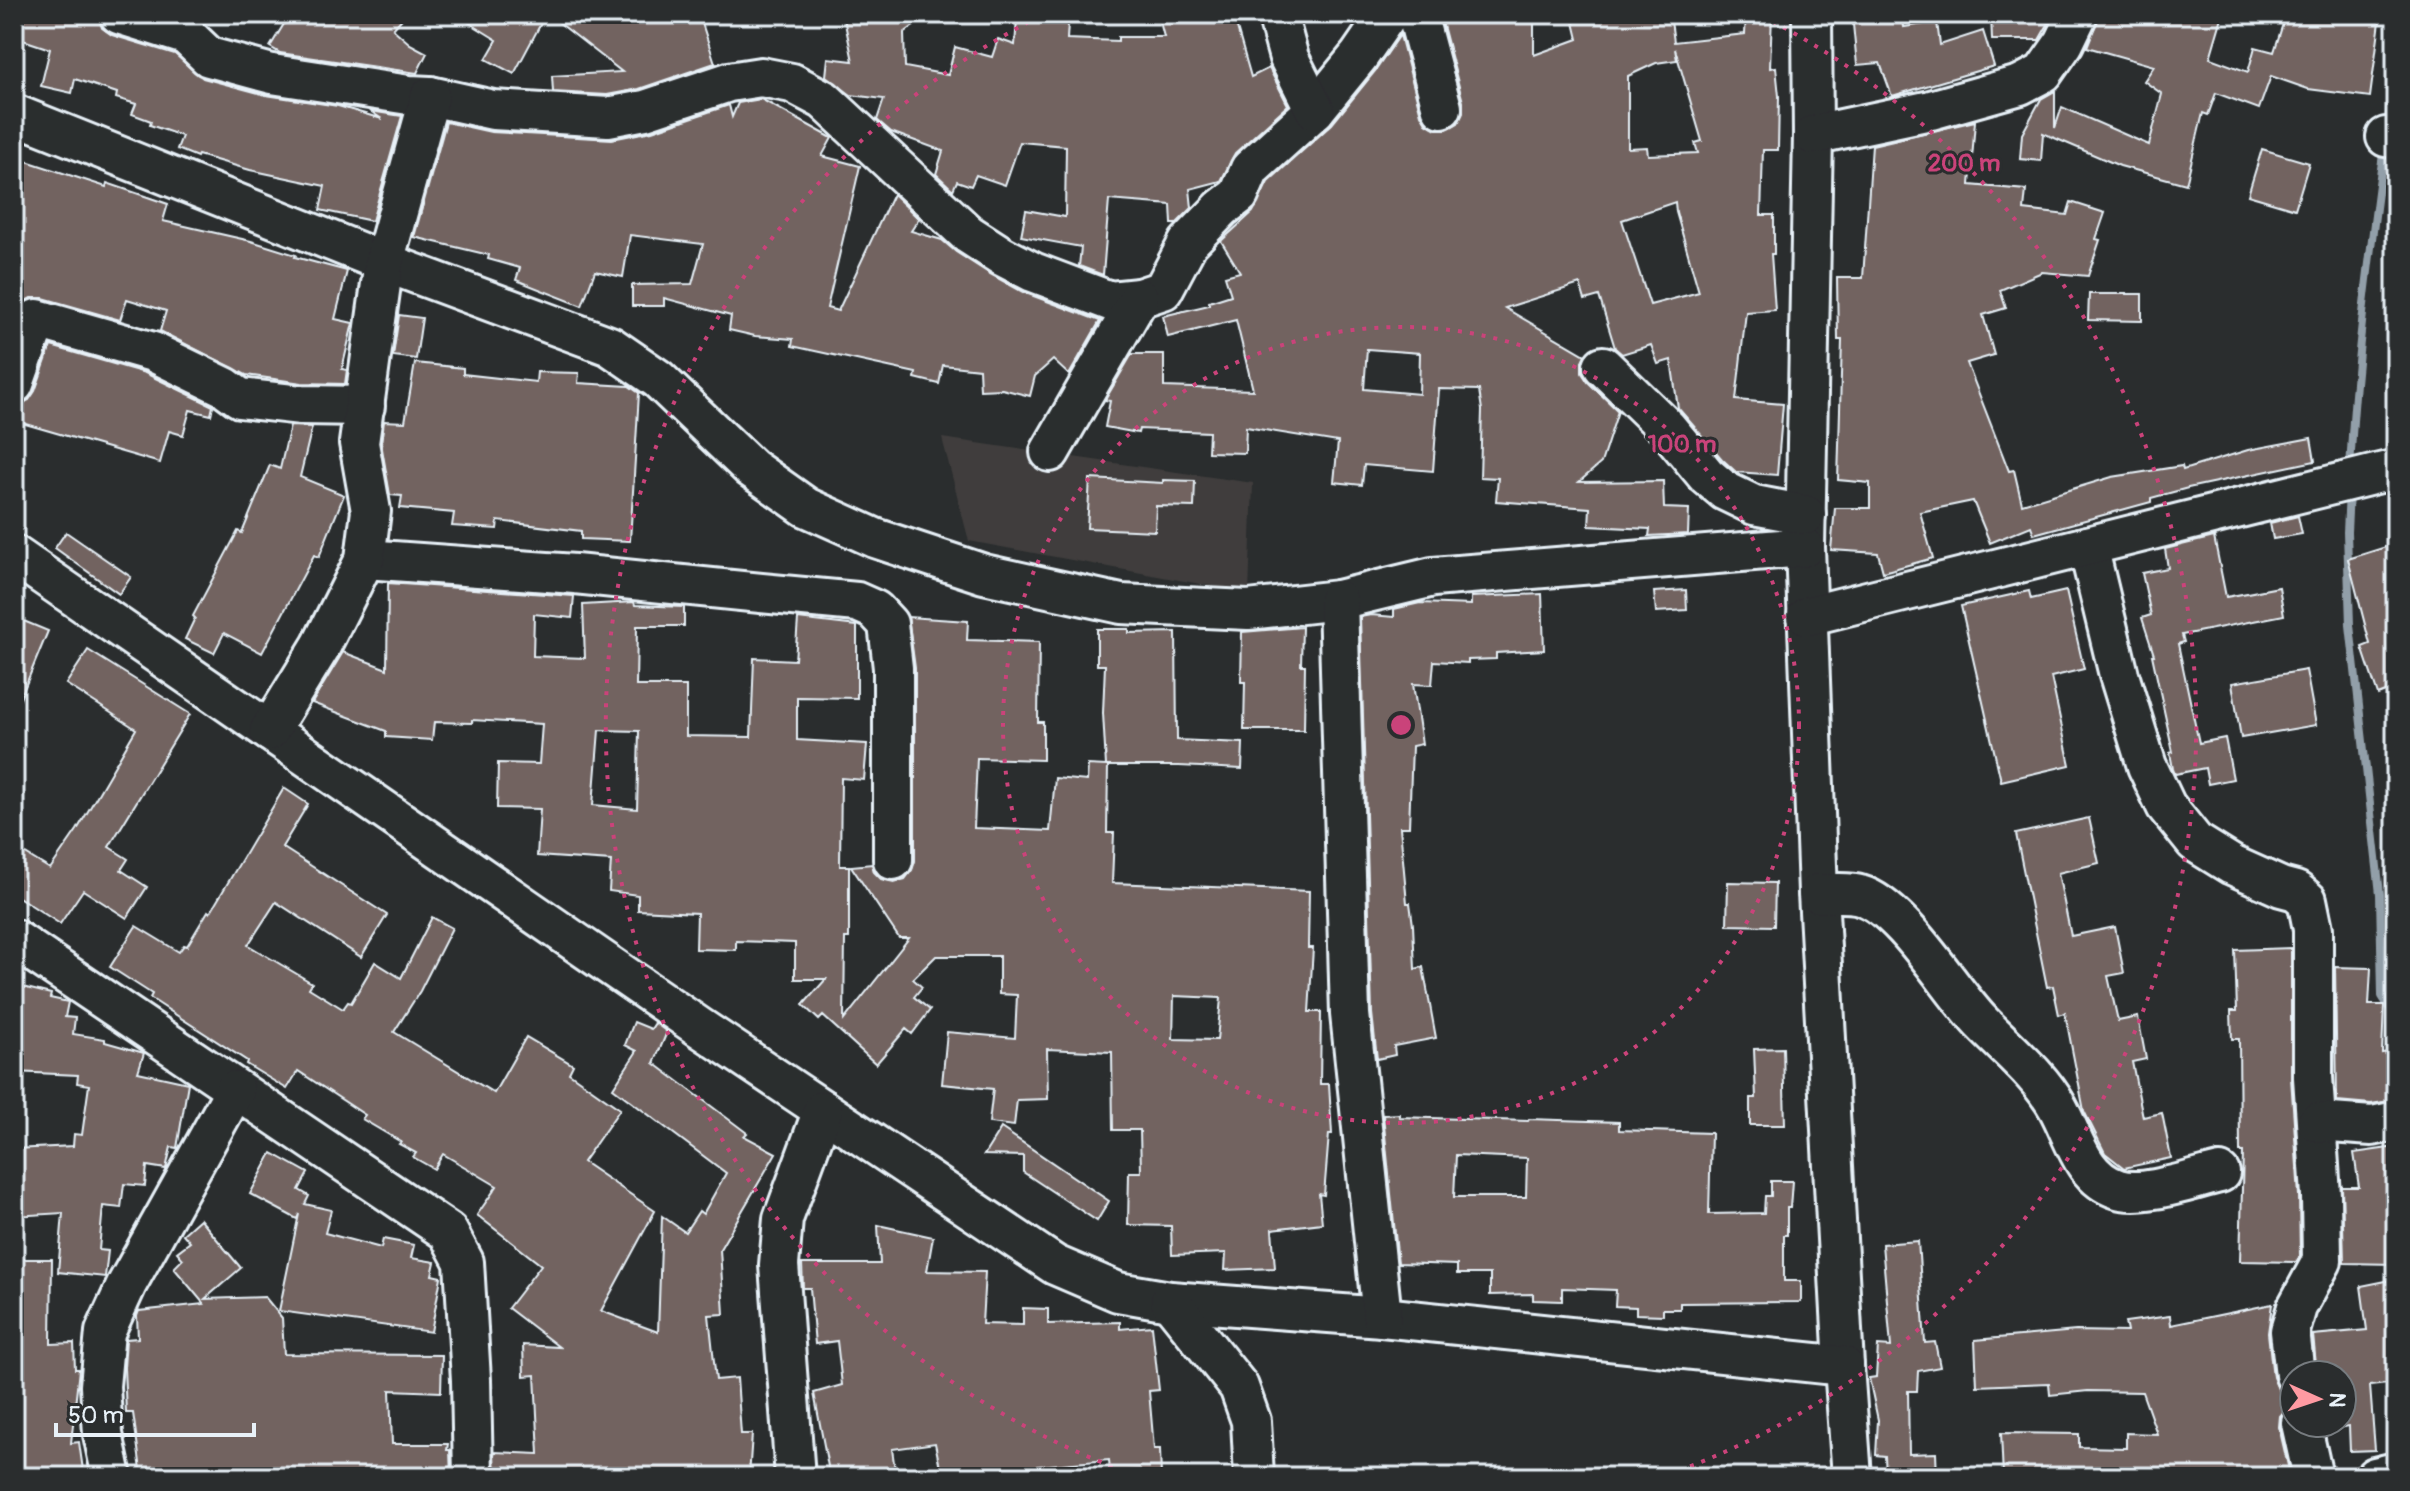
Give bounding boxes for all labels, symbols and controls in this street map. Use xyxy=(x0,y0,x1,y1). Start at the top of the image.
text: 200 m xyxy=(1928,149,2000,178)
text: 100 m xyxy=(1648,430,1716,459)
centre of rings xyxy=(1387,711,1415,739)
north arrow xyxy=(2278,1359,2358,1439)
scale bar xyxy=(56,1387,254,1437)
text: N xyxy=(2323,1392,2351,1408)
text: 50 m xyxy=(68,1401,124,1430)

